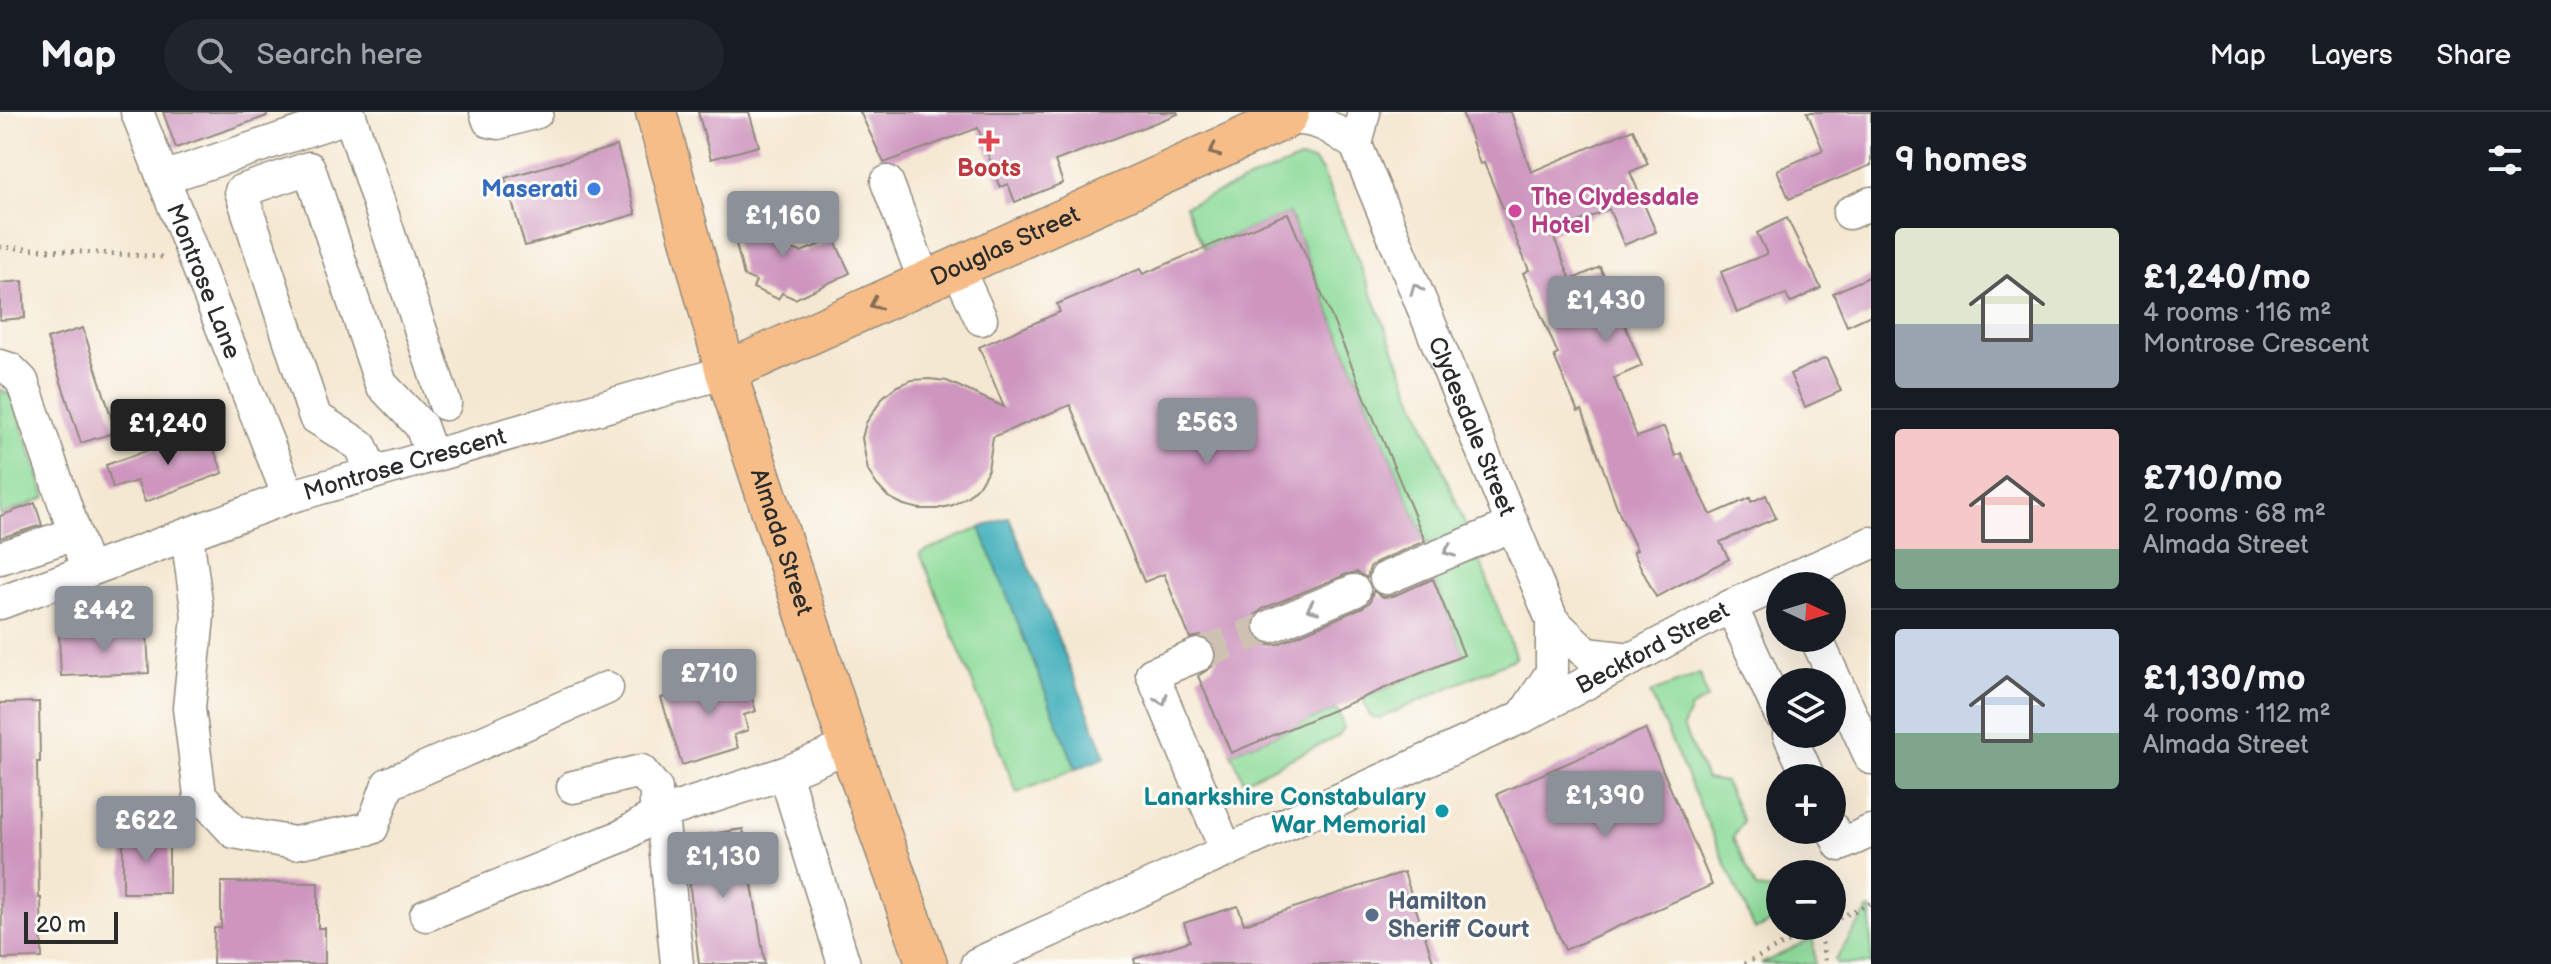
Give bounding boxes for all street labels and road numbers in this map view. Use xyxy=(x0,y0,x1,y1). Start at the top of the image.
street label: Douglas Street xyxy=(926,199,1084,292)
street label: Montrose Lane xyxy=(160,200,247,363)
street label: Clydesdale Street xyxy=(1422,332,1522,521)
street label: Montrose Crescent xyxy=(300,421,510,507)
street label: Almada Street xyxy=(744,465,820,619)
street label: Beckford Street xyxy=(1571,595,1735,700)

